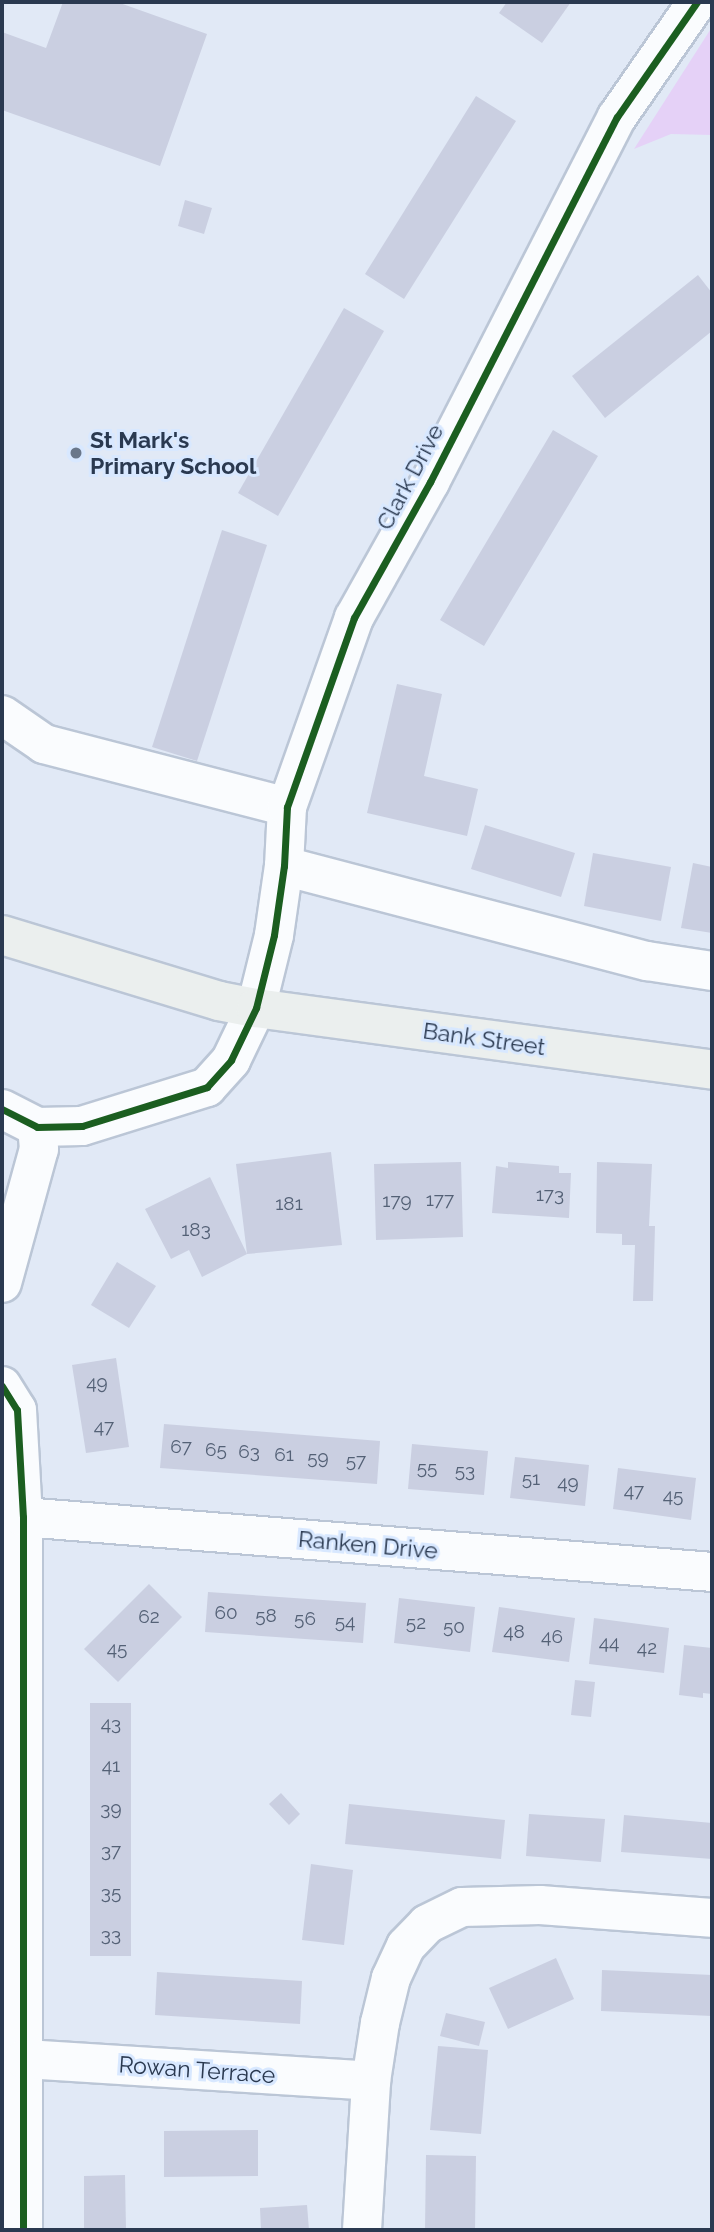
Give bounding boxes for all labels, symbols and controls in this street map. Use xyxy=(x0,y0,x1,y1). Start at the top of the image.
street label: Clark Drive xyxy=(371,419,449,535)
place label: St Mark's Primary School xyxy=(90,426,257,480)
marker: St Mark's Primary School xyxy=(68,445,84,461)
street label: Bank Street xyxy=(421,1017,547,1061)
house number: 173 xyxy=(536,1184,564,1206)
house number: 177 xyxy=(426,1189,454,1211)
house number: 179 xyxy=(382,1190,412,1212)
house number: 181 xyxy=(275,1193,303,1215)
house number: 183 xyxy=(181,1219,211,1241)
house number: 49 xyxy=(86,1372,108,1394)
house number: 47 xyxy=(94,1416,114,1438)
house number: 67 xyxy=(170,1436,192,1458)
house number: 65 xyxy=(205,1439,227,1461)
house number: 63 xyxy=(238,1441,260,1463)
house number: 61 xyxy=(274,1444,294,1466)
house number: 59 xyxy=(307,1447,329,1469)
house number: 57 xyxy=(346,1450,366,1472)
house number: 55 xyxy=(417,1457,437,1479)
house number: 53 xyxy=(455,1460,475,1482)
house number: 51 xyxy=(522,1468,540,1490)
house number: 49 xyxy=(557,1472,579,1494)
house number: 47 xyxy=(624,1480,644,1502)
house number: 45 xyxy=(663,1485,683,1507)
street label: Ranken Drive xyxy=(297,1525,439,1565)
house number: 60 xyxy=(214,1602,238,1624)
house number: 58 xyxy=(255,1605,277,1627)
house number: 62 xyxy=(138,1606,160,1628)
house number: 56 xyxy=(294,1608,316,1630)
house number: 54 xyxy=(335,1611,355,1633)
house number: 52 xyxy=(406,1612,426,1634)
house number: 50 xyxy=(443,1616,465,1638)
house number: 48 xyxy=(503,1621,525,1643)
house number: 46 xyxy=(541,1626,563,1648)
house number: 44 xyxy=(599,1632,619,1654)
house number: 42 xyxy=(637,1637,657,1659)
house number: 45 xyxy=(107,1638,127,1660)
house number: 43 xyxy=(101,1713,121,1735)
house number: 41 xyxy=(102,1755,120,1777)
house number: 39 xyxy=(100,1798,122,1820)
house number: 37 xyxy=(101,1840,121,1862)
house number: 35 xyxy=(101,1882,121,1904)
house number: 33 xyxy=(101,1924,121,1946)
street label: Rowan Terrace xyxy=(117,2051,277,2089)

